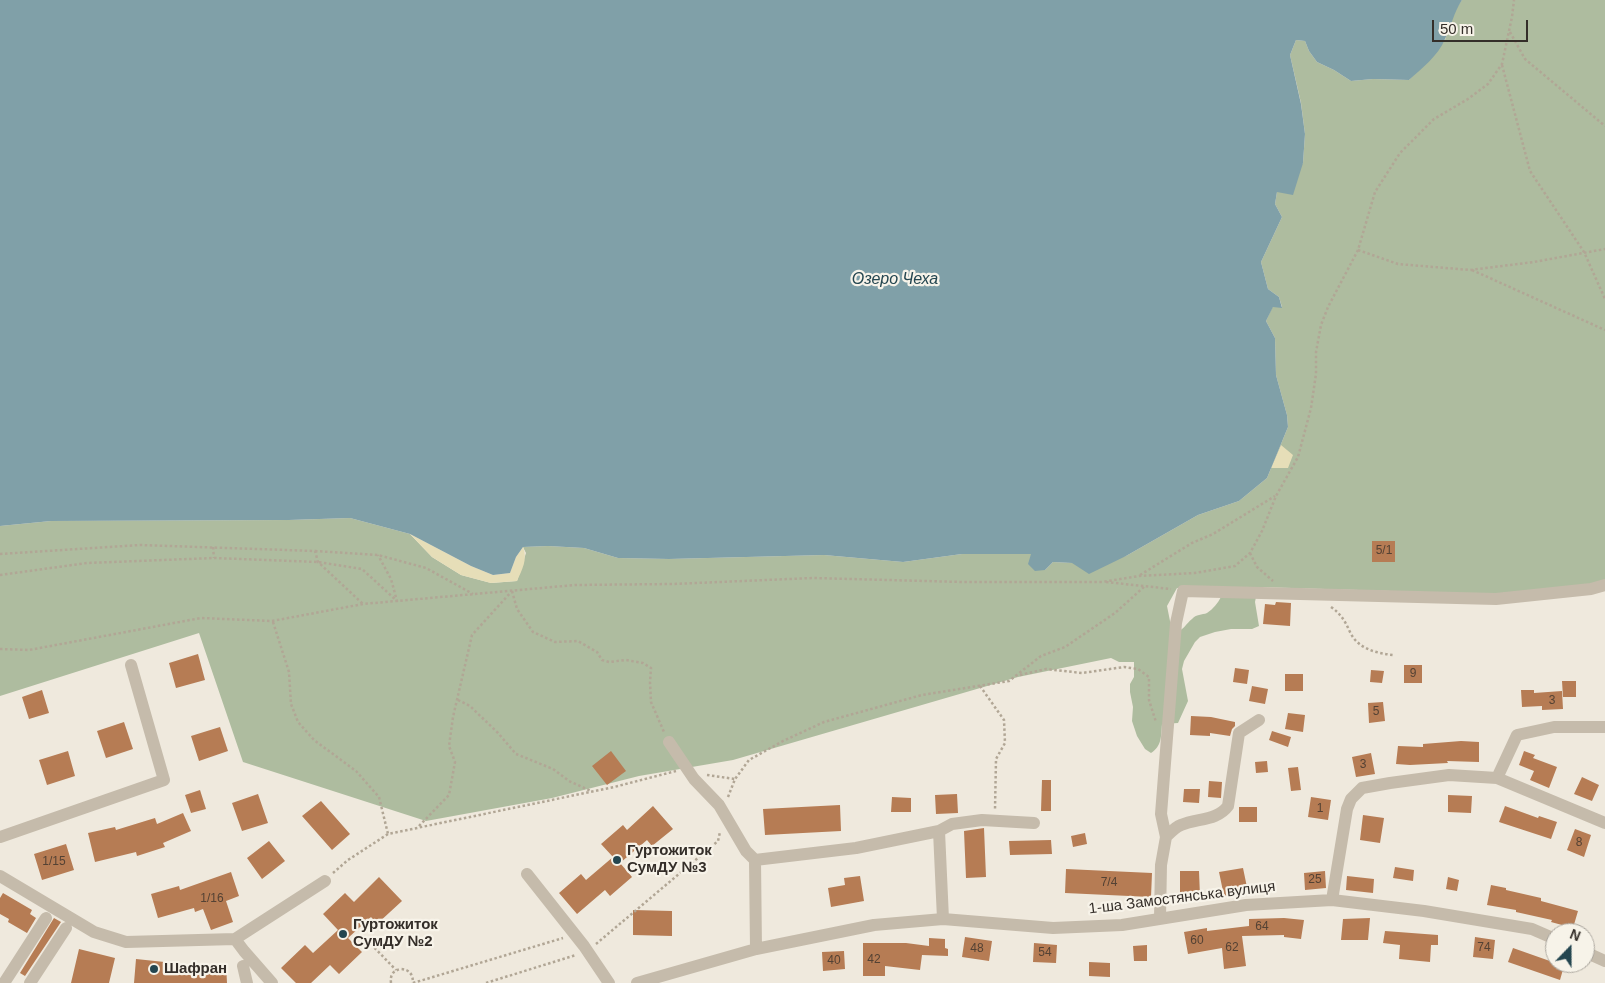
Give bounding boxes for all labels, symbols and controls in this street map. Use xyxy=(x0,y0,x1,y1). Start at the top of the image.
scale bar xyxy=(1435,10,1531,42)
text: 50 m xyxy=(1440,20,1473,37)
water label: Озеро Чеха xyxy=(852,270,938,290)
house number: 5/1 xyxy=(1376,544,1392,558)
house number: 9 xyxy=(1410,667,1416,681)
house number: 3 xyxy=(1549,694,1555,708)
house number: 5 xyxy=(1373,705,1379,719)
house number: 3 xyxy=(1360,758,1366,772)
house number: 1 xyxy=(1317,802,1323,816)
house number: 8 xyxy=(1576,836,1582,850)
place label: Гуртожиток СумДУ №3 xyxy=(627,842,712,877)
marker: Гуртожиток СумДУ №3 xyxy=(611,854,623,866)
house number: 1/15 xyxy=(42,855,66,869)
house number: 25 xyxy=(1308,873,1322,887)
house number: 7/4 xyxy=(1101,876,1117,890)
street label: 1-ша Замостянська вулиця xyxy=(1088,878,1276,918)
house number: 1/16 xyxy=(200,892,224,906)
place label: Гуртожиток СумДУ №2 xyxy=(353,916,438,951)
house number: 64 xyxy=(1255,920,1269,934)
north arrow xyxy=(1545,923,1595,973)
text: N xyxy=(1568,926,1583,944)
marker: Гуртожиток СумДУ №2 xyxy=(337,928,349,940)
house number: 60 xyxy=(1190,934,1204,948)
house number: 62 xyxy=(1225,941,1239,955)
house number: 74 xyxy=(1477,941,1491,955)
house number: 48 xyxy=(970,942,984,956)
house number: 54 xyxy=(1038,946,1052,960)
house number: 42 xyxy=(867,953,881,967)
house number: 40 xyxy=(827,954,841,968)
place label: Шафран xyxy=(164,960,227,978)
marker: Шафран xyxy=(148,963,160,975)

